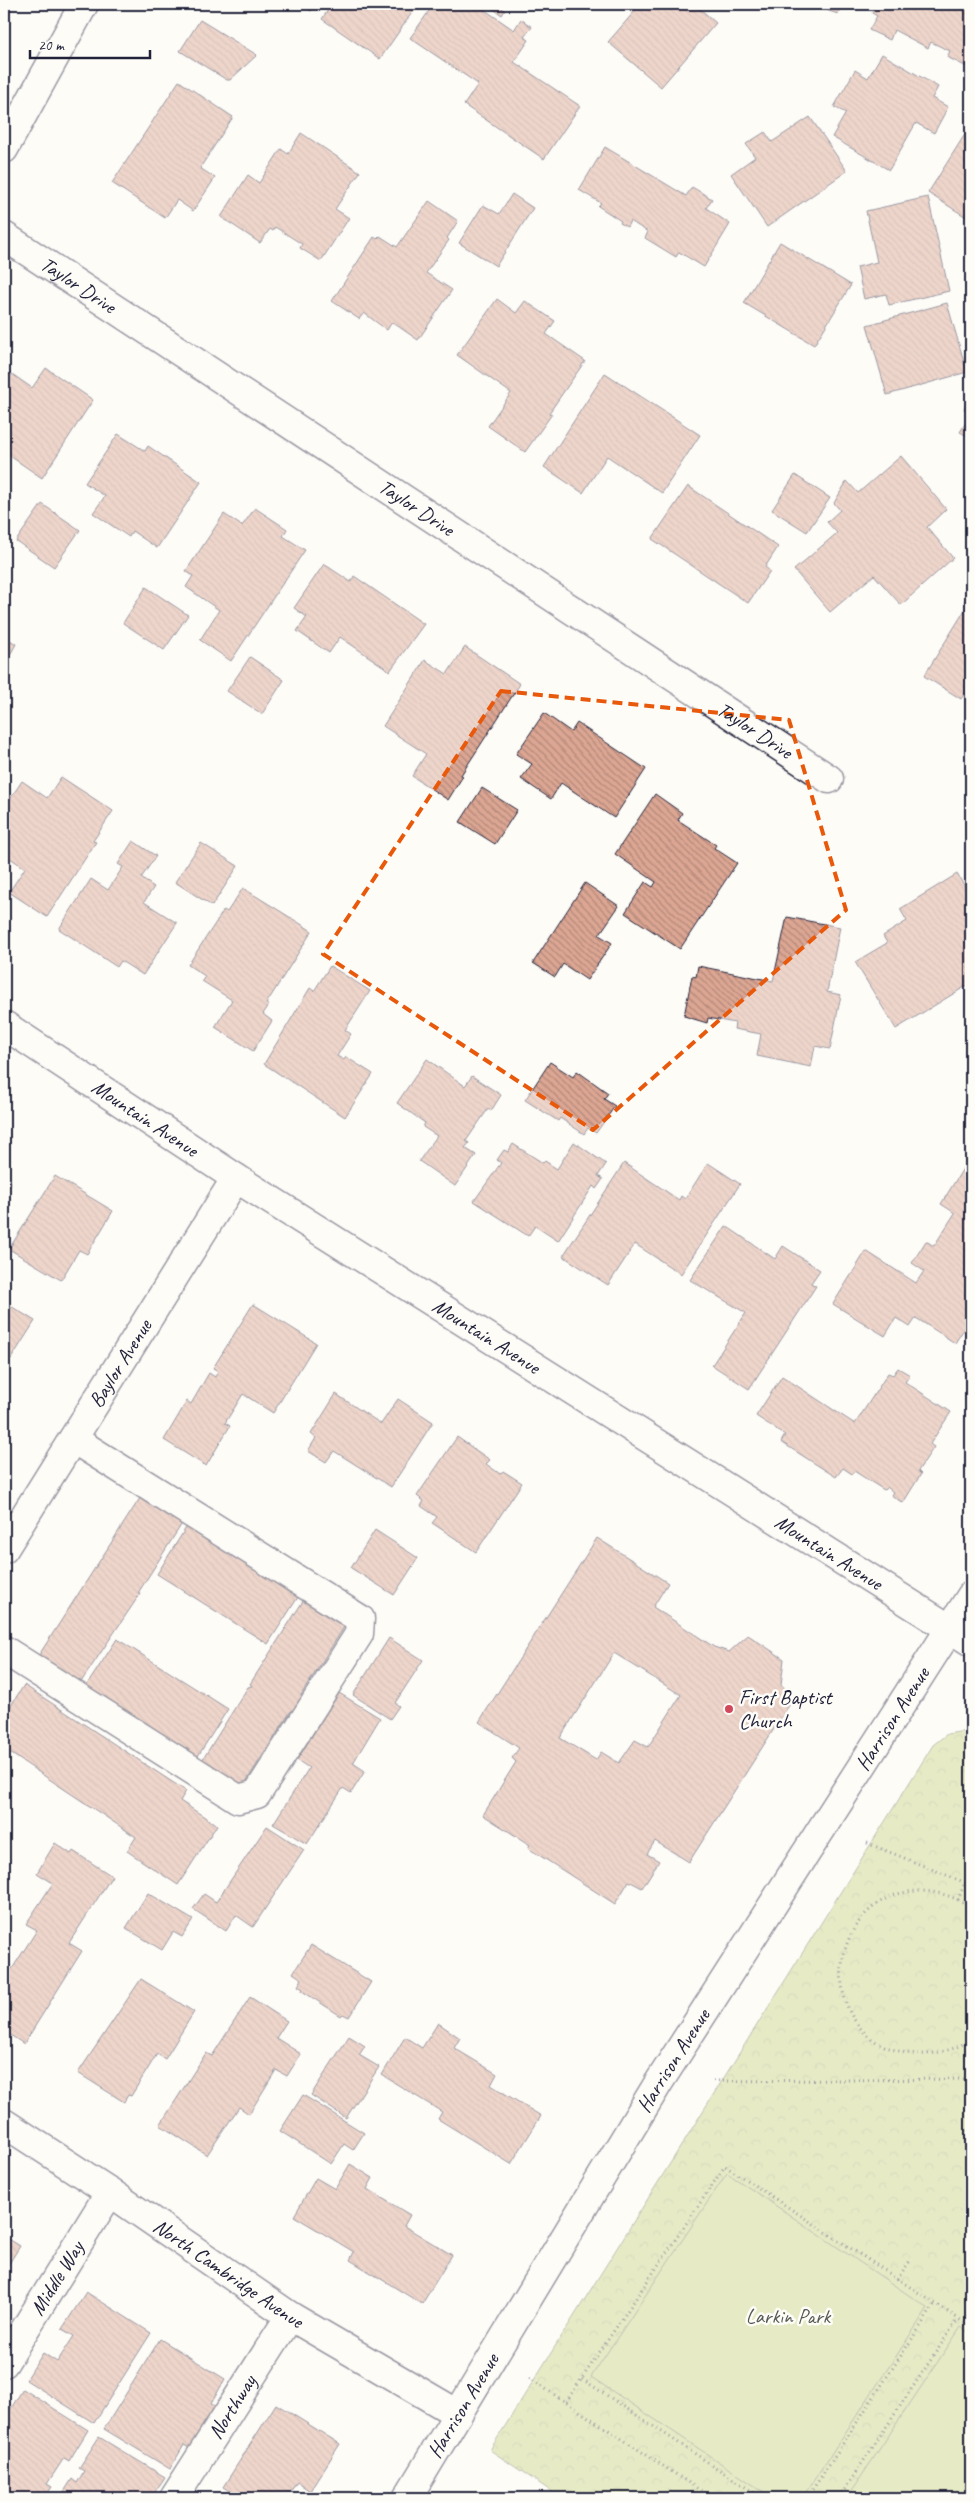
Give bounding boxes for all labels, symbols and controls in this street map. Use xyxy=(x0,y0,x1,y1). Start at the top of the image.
scale bar xyxy=(30,28,150,60)
text: 20 m xyxy=(38,36,65,55)
street label: Taylor Drive xyxy=(36,251,123,320)
street label: Taylor Drive xyxy=(374,473,461,543)
street label: Taylor Drive xyxy=(712,696,799,766)
street label: Mountain Avenue xyxy=(87,1074,205,1164)
street label: Mountain Avenue xyxy=(428,1292,547,1381)
street label: Baylor Avenue xyxy=(83,1314,158,1412)
street label: Mountain Avenue xyxy=(770,1509,889,1597)
street label: Harrison Avenue xyxy=(849,1661,936,1775)
place label: First Baptist Church xyxy=(739,1684,834,1734)
marker: First Baptist Church xyxy=(723,1703,735,1715)
street label: Harrison Avenue xyxy=(631,2003,716,2117)
street label: North Cambridge Avenue xyxy=(148,2213,310,2335)
street label: Middle Way xyxy=(24,2235,90,2320)
park label: Larkin Park xyxy=(746,2303,832,2329)
street label: Harrison Avenue xyxy=(421,2348,505,2463)
street label: Northway xyxy=(202,2369,263,2444)

